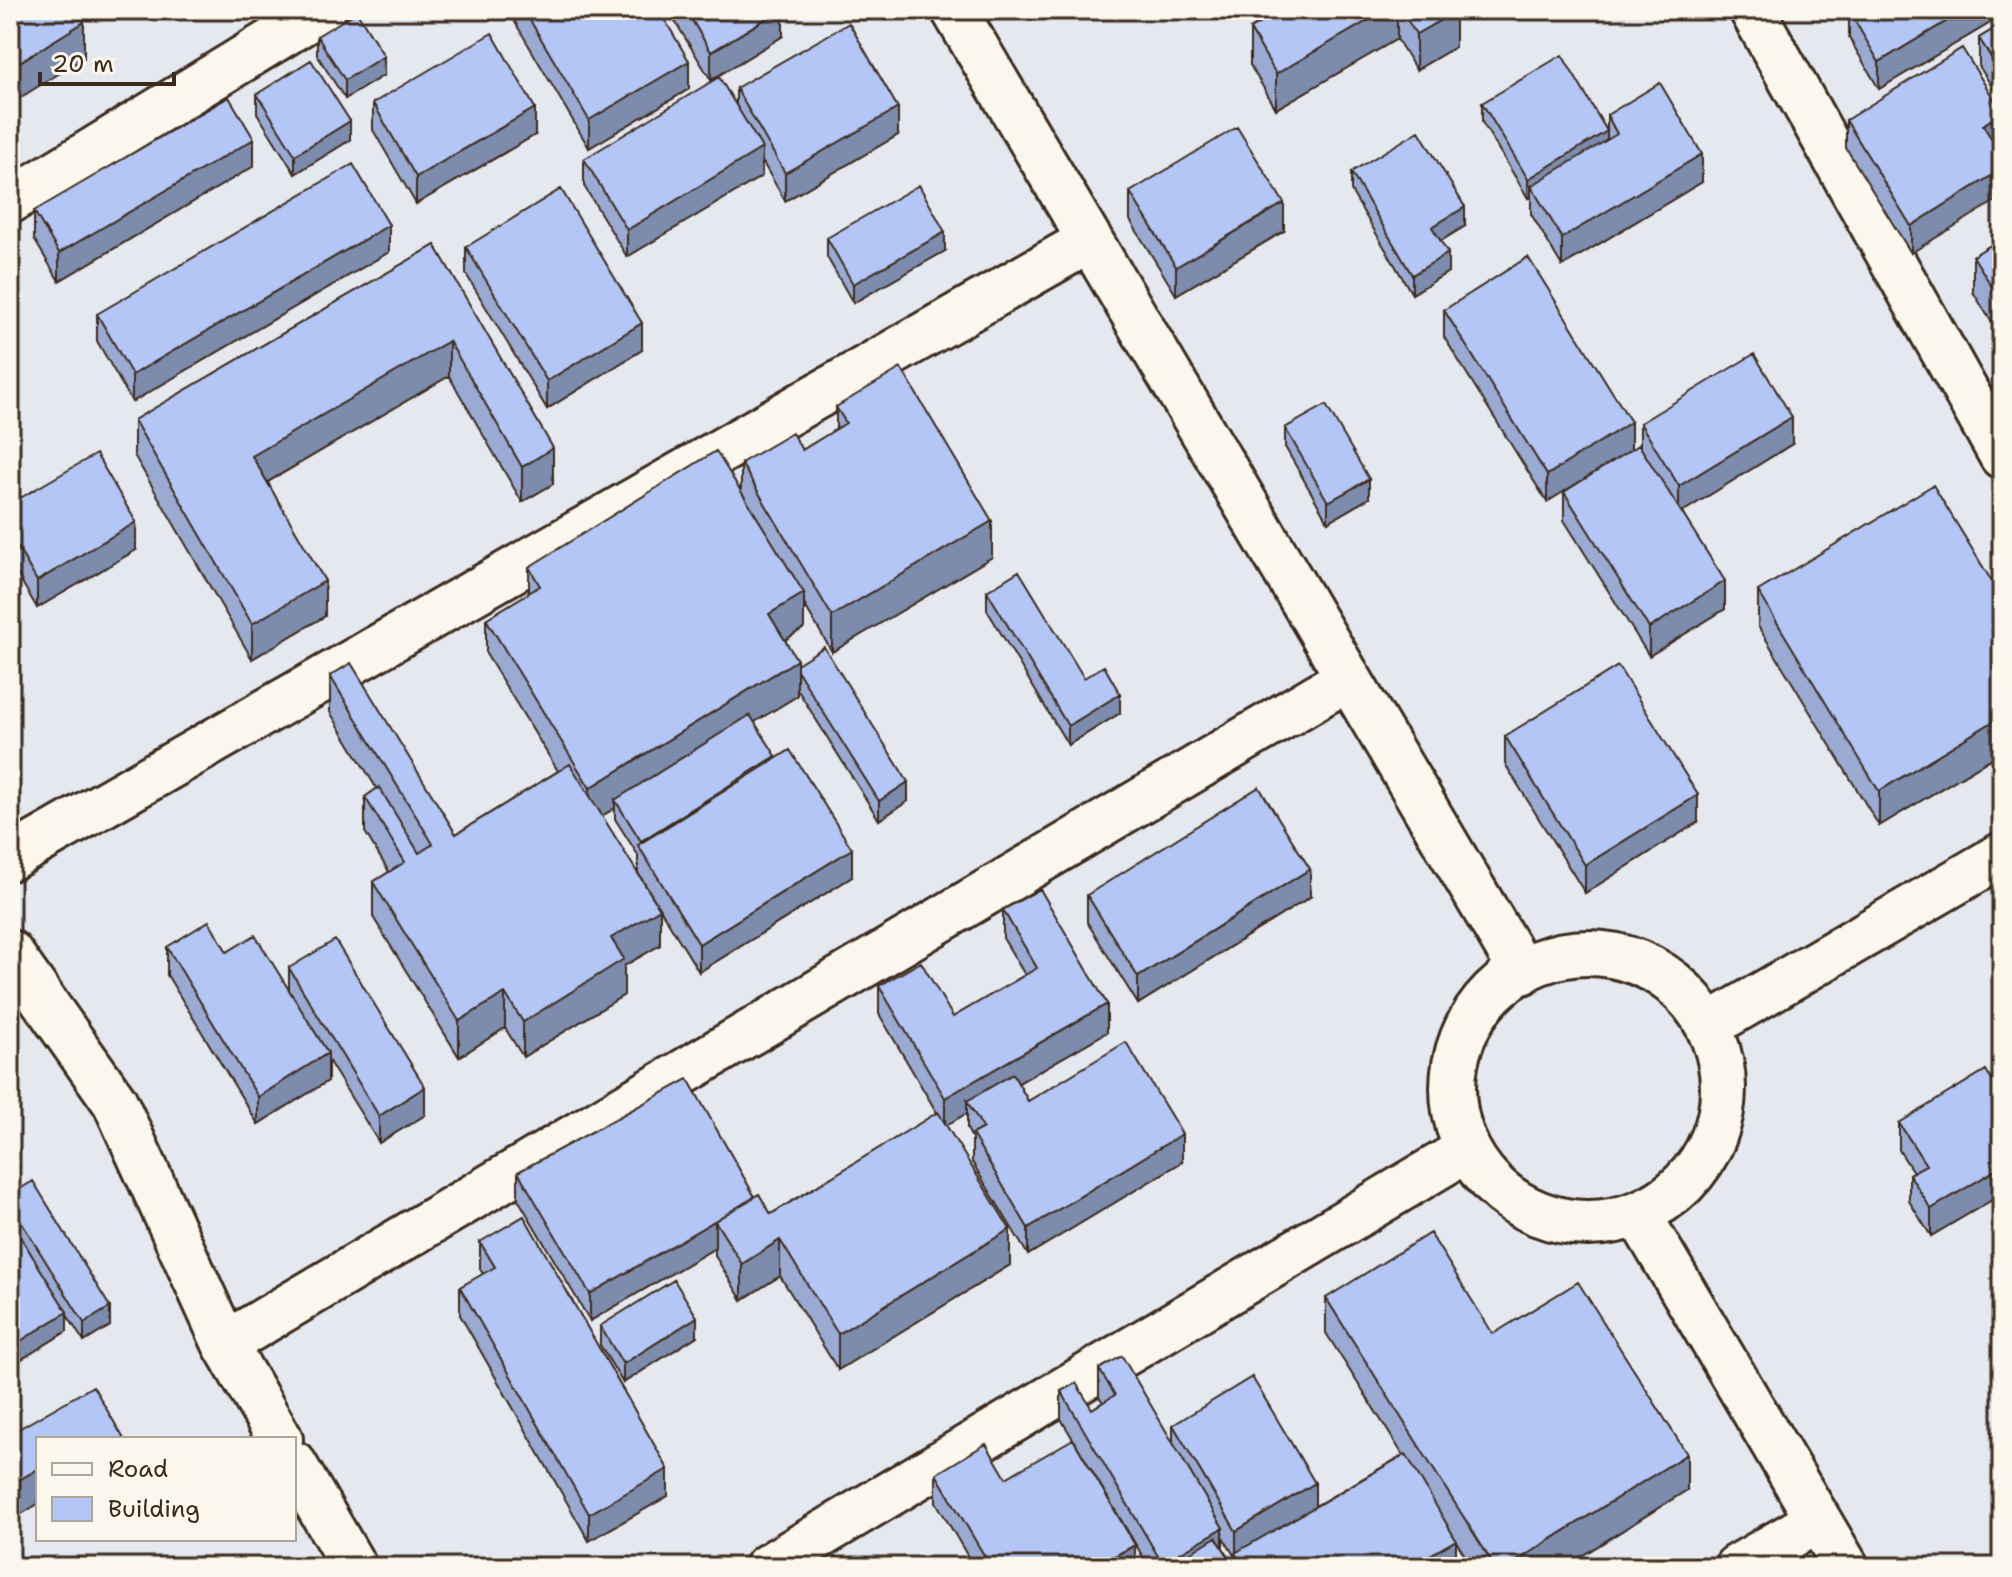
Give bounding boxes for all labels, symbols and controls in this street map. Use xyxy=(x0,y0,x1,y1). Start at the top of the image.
scale bar xyxy=(40,36,174,86)
text: 20 m xyxy=(52,48,114,80)
legend xyxy=(36,1437,296,1541)
text: Road xyxy=(108,1453,168,1485)
text: Building xyxy=(108,1493,200,1525)

